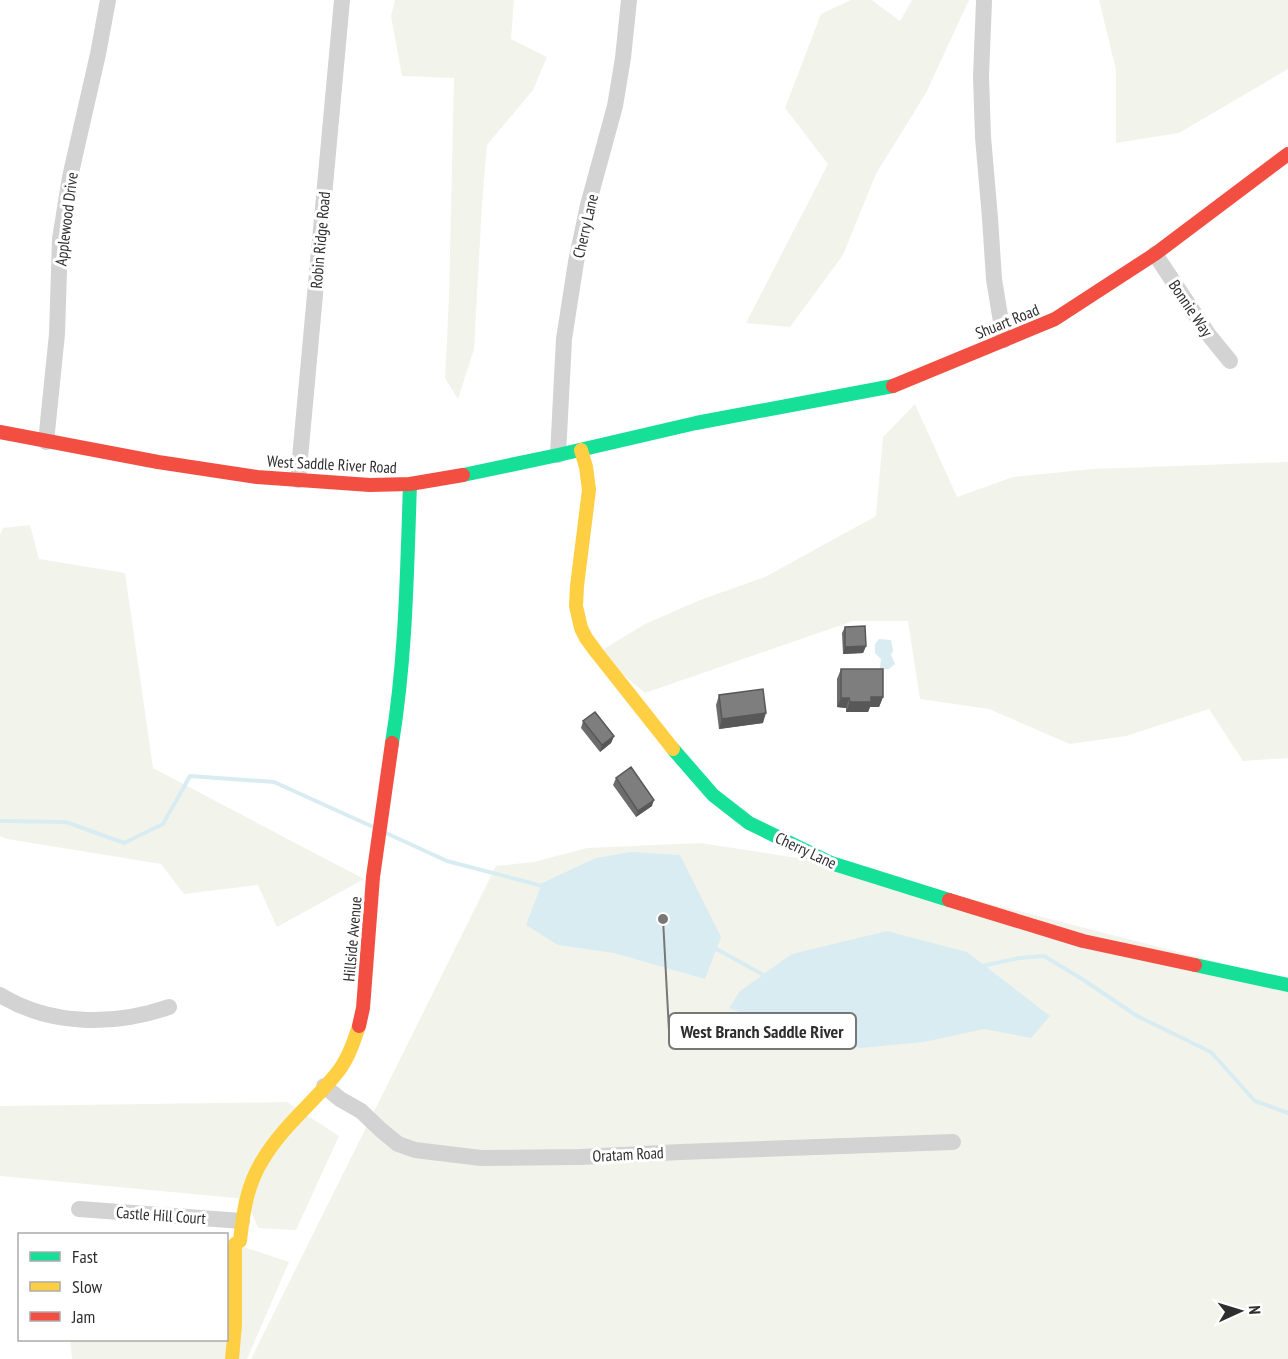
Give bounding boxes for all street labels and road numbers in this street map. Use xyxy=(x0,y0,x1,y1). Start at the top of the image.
street label: Applewood Drive xyxy=(50,171,82,267)
street label: Robin Ridge Road xyxy=(306,191,334,289)
street label: Cherry Lane xyxy=(568,192,602,260)
street label: Bonnie Way xyxy=(1165,276,1217,340)
street label: Shuart Road xyxy=(972,299,1042,343)
street label: West Saddle River Road xyxy=(267,451,397,477)
street label: Cherry Lane xyxy=(772,827,840,873)
street label: Hillside Avenue xyxy=(338,896,366,982)
street label: Oratam Road xyxy=(592,1142,664,1166)
street label: Castle Hill Court xyxy=(115,1202,207,1228)

